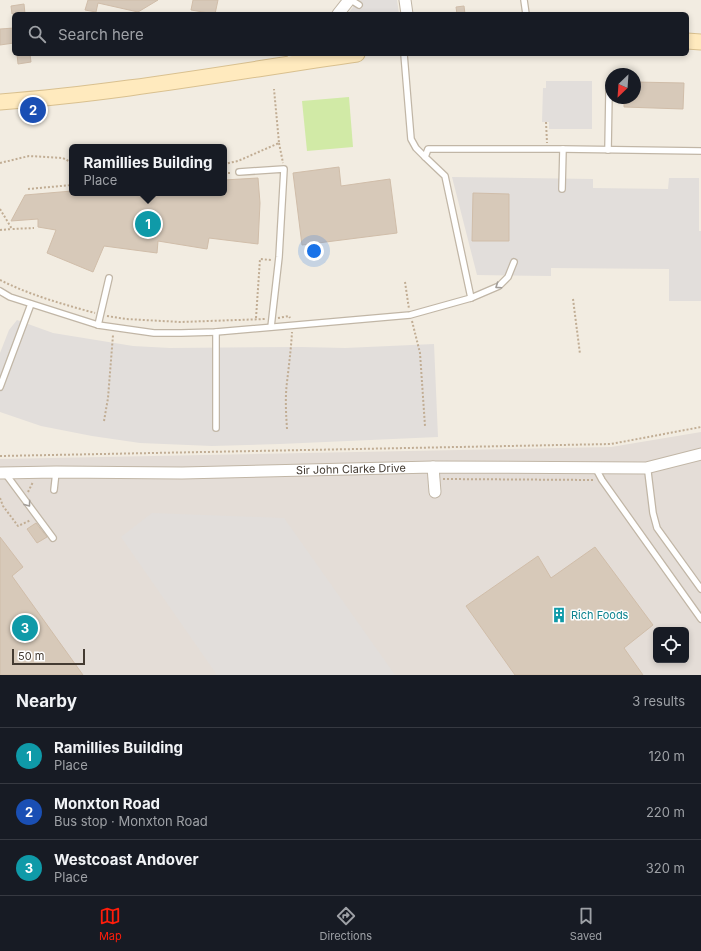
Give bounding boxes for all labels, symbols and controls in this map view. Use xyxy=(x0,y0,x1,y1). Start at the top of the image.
search box xyxy=(12,12,689,56)
icon: search xyxy=(26,23,48,45)
text: Search here xyxy=(58,25,144,44)
north arrow xyxy=(605,68,641,104)
pin: 2 xyxy=(20,95,46,125)
popup xyxy=(69,144,227,196)
text: Ramillies Building xyxy=(83,153,213,172)
text: Place xyxy=(83,172,117,188)
pin: 1 xyxy=(135,209,161,239)
your location xyxy=(304,241,324,261)
one-way arrow xyxy=(495,281,502,289)
street label: Sir John Clarke Drive xyxy=(296,461,406,477)
one-way arrow xyxy=(23,500,30,507)
building icon: Rich Foods xyxy=(550,606,568,624)
place label: Rich Foods xyxy=(571,608,629,622)
pin: 3 xyxy=(12,613,38,643)
map controls xyxy=(653,627,689,663)
button: locate xyxy=(653,627,689,663)
scale bar xyxy=(12,647,85,666)
text: 50 m xyxy=(18,649,44,663)
text: Nearby xyxy=(16,691,77,711)
text: 3 results xyxy=(632,693,685,709)
text: Ramillies Building xyxy=(54,738,183,757)
text: 1 xyxy=(26,748,32,764)
text: 120 m xyxy=(649,748,685,764)
text: Place xyxy=(54,757,88,773)
text: Monxton Road xyxy=(54,794,160,813)
text: 2 xyxy=(25,804,33,820)
text: 220 m xyxy=(646,804,685,820)
text: Bus stop · Monxton Road xyxy=(54,813,208,829)
text: Westcoast Andover xyxy=(54,850,199,869)
text: 3 xyxy=(25,860,33,876)
text: 320 m xyxy=(646,860,685,876)
text: Place xyxy=(54,869,88,885)
tab: Map xyxy=(99,905,122,943)
tab: Directions xyxy=(320,905,372,943)
tab: Saved xyxy=(570,905,602,943)

